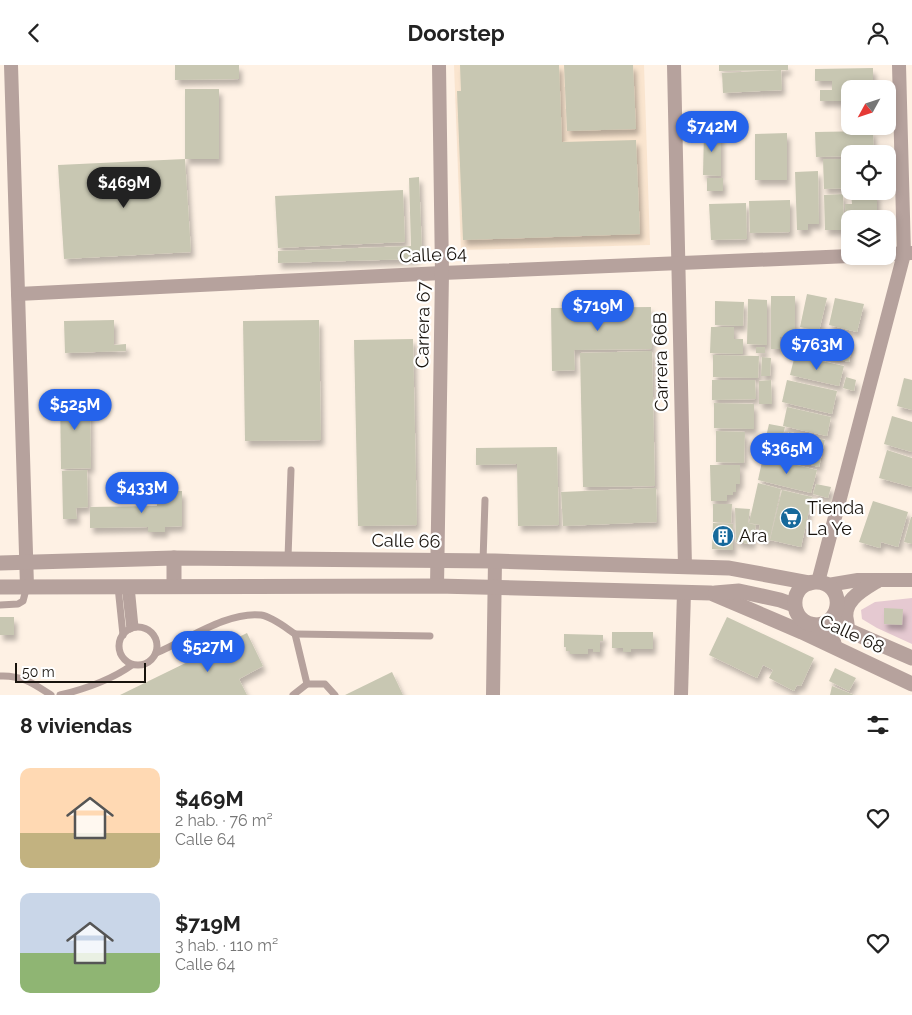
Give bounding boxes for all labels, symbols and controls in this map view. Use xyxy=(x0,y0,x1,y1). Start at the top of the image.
icon: back xyxy=(20,19,48,47)
icon: person xyxy=(864,19,892,47)
text: Doorstep xyxy=(407,20,505,46)
north arrow xyxy=(841,80,896,135)
map controls xyxy=(841,80,896,265)
pin: $742M xyxy=(677,111,747,153)
text: $742M xyxy=(687,117,737,136)
button: locate xyxy=(841,145,896,200)
pin: $469M xyxy=(89,167,159,209)
text: $469M xyxy=(98,173,150,192)
button: layers xyxy=(841,210,896,265)
street label: Calle 64 xyxy=(399,242,468,267)
street label: Carrera 67 xyxy=(411,281,434,368)
pin: $719M xyxy=(563,289,633,332)
text: $719M xyxy=(573,296,623,315)
street label: Carrera 66B xyxy=(649,312,672,412)
pin: $763M xyxy=(782,329,852,371)
text: $763M xyxy=(791,335,843,354)
pin: $525M xyxy=(40,389,110,431)
text: $525M xyxy=(50,395,100,414)
pin: $365M xyxy=(752,433,822,475)
text: $365M xyxy=(761,439,813,458)
pin: $433M xyxy=(107,471,177,514)
text: $433M xyxy=(117,478,167,497)
place label: Tienda La Ye xyxy=(807,497,864,539)
supermarket icon: Tienda La Ye xyxy=(779,506,803,530)
building icon: Ara xyxy=(711,524,735,548)
place label: Ara xyxy=(739,525,767,546)
street label: Calle 66 xyxy=(371,529,441,552)
street label: Calle 68 xyxy=(817,610,888,658)
pin: $527M xyxy=(173,631,243,673)
text: $527M xyxy=(183,637,233,656)
scale bar xyxy=(15,660,146,683)
text: 50 m xyxy=(22,664,55,680)
icon: filters xyxy=(864,711,892,739)
text: 8 viviendas xyxy=(20,713,132,738)
text: $469M xyxy=(175,786,244,811)
icon: home xyxy=(60,788,120,848)
icon: heart xyxy=(864,804,892,832)
text: 2 hab. · 76 m² xyxy=(175,811,273,830)
text: Calle 64 xyxy=(175,830,235,849)
text: $719M xyxy=(175,911,241,936)
icon: home xyxy=(60,913,120,973)
icon: heart xyxy=(864,929,892,957)
text: 3 hab. · 110 m² xyxy=(175,936,278,955)
text: Calle 64 xyxy=(175,955,235,974)

